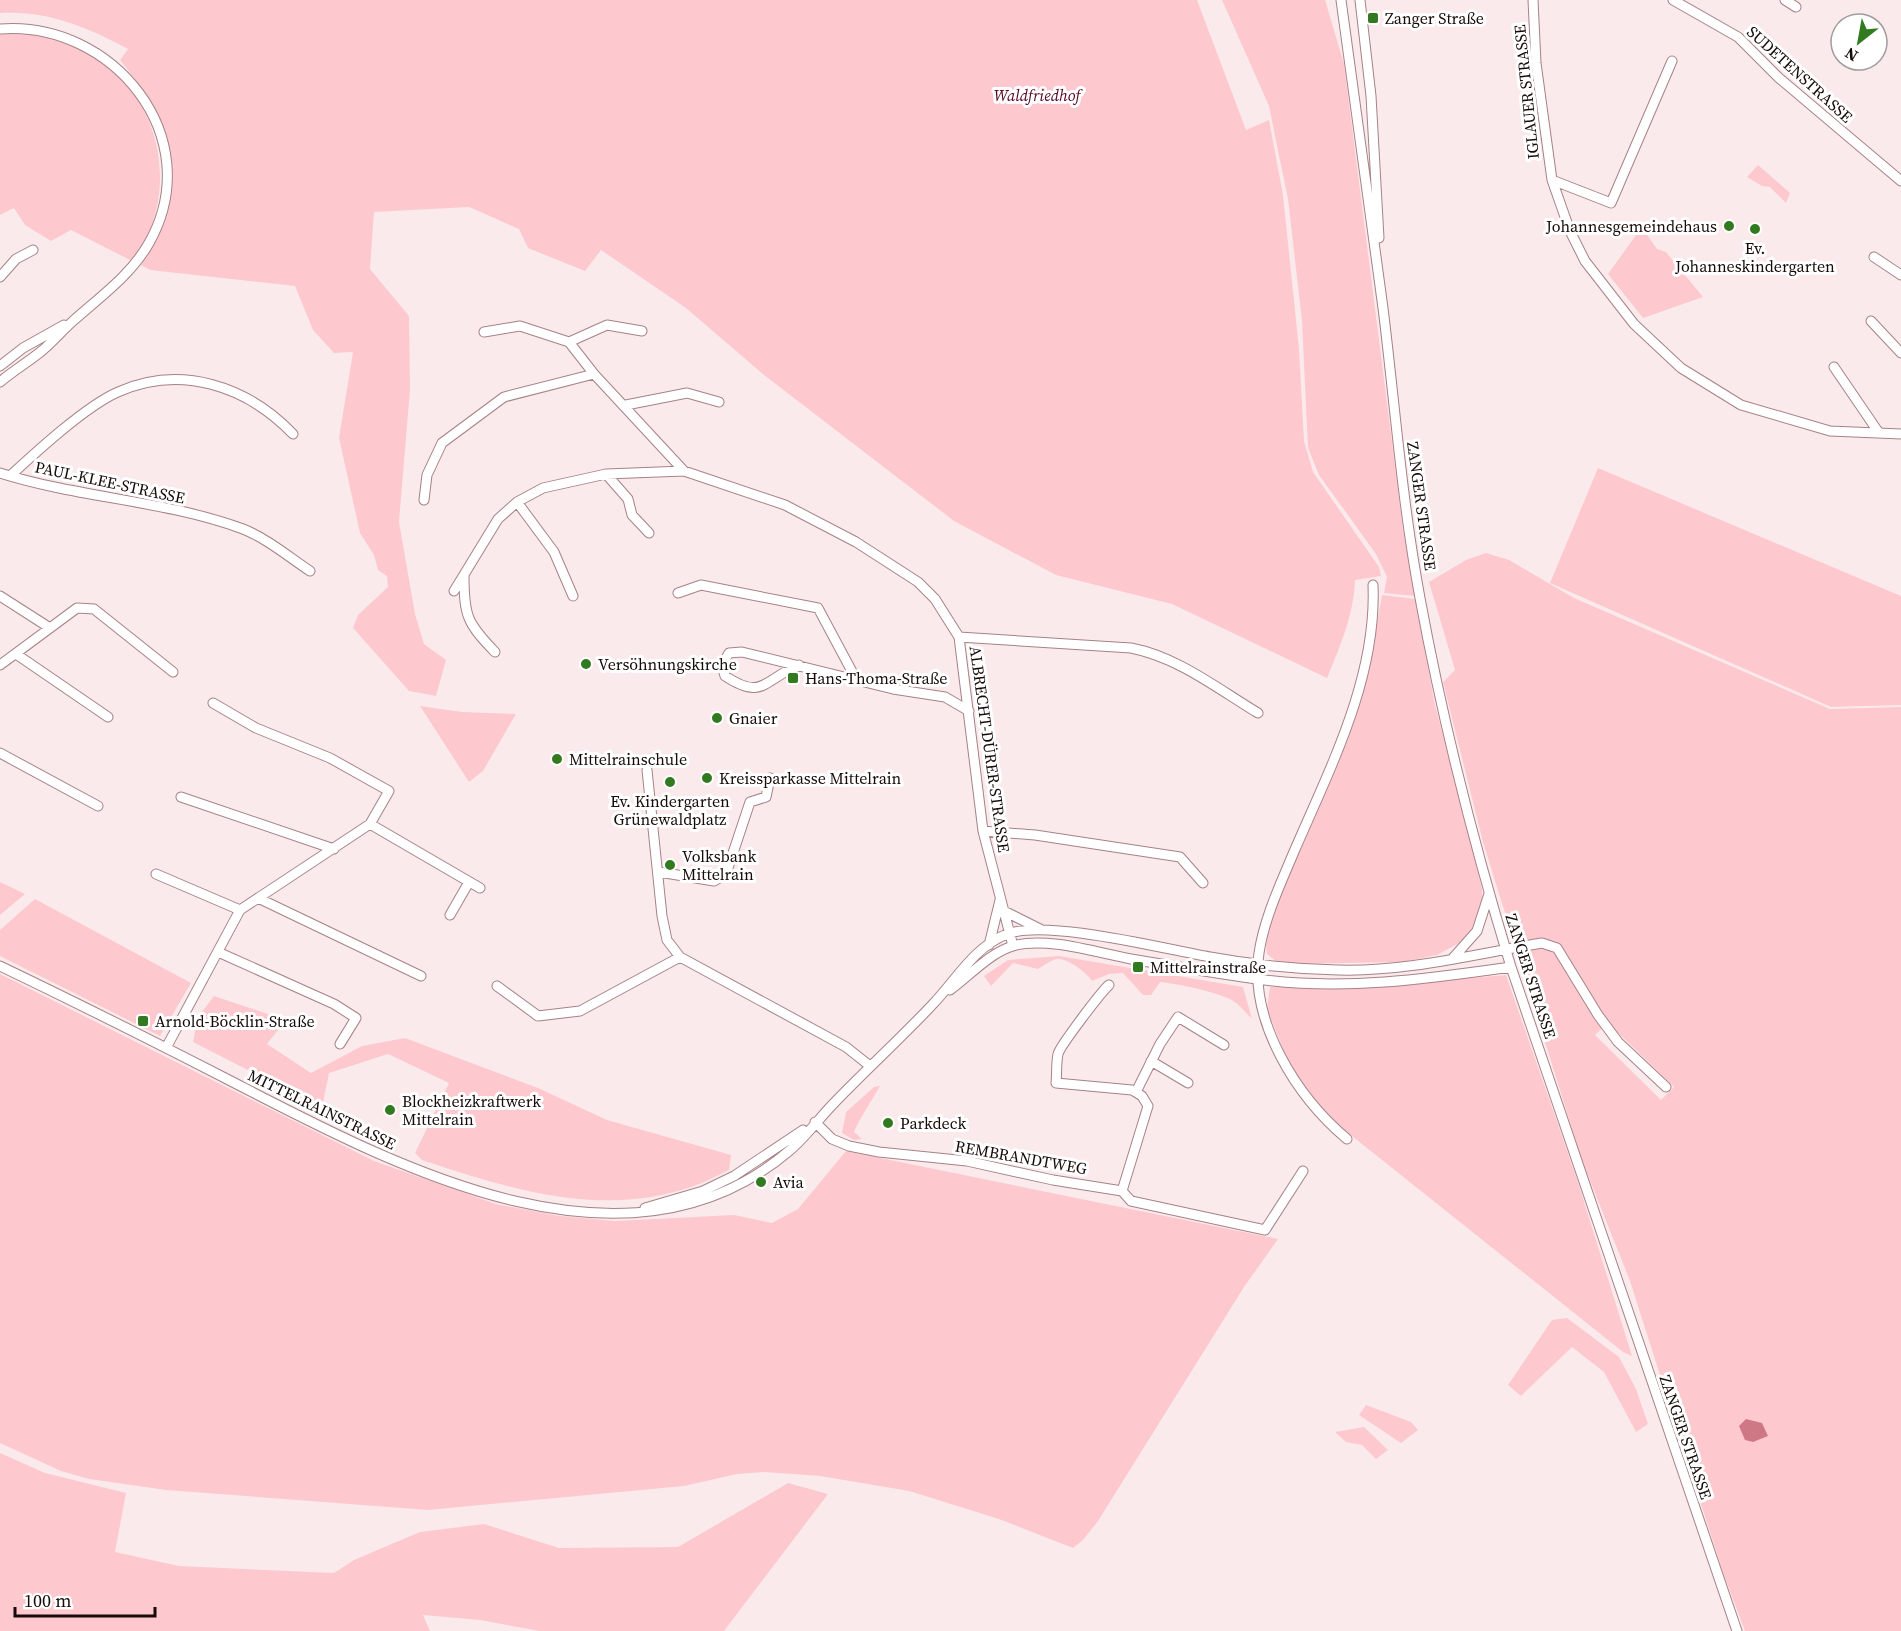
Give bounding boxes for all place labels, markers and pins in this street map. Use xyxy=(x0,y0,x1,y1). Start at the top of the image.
place label: Zanger Straße xyxy=(1385,7,1484,29)
marker: Zanger Straße xyxy=(1366,11,1380,25)
place label: Johannesgemeindehaus xyxy=(1545,215,1717,237)
marker: Johannesgemeindehaus xyxy=(1722,219,1736,233)
marker: Ev. Johanneskindergarten xyxy=(1748,222,1762,236)
place label: Ev. Johanneskindergarten xyxy=(1674,237,1835,277)
place label: Versöhnungskirche xyxy=(598,653,737,675)
marker: Versöhnungskirche xyxy=(579,657,593,671)
place label: Hans-Thoma-Straße xyxy=(805,667,947,689)
marker: Hans-Thoma-Straße xyxy=(786,671,800,685)
place label: Gnaier xyxy=(729,707,778,729)
marker: Gnaier xyxy=(710,711,724,725)
place label: Mittelrainschule xyxy=(569,748,687,770)
marker: Mittelrainschule xyxy=(550,752,564,766)
place label: Kreissparkasse Mittelrain xyxy=(719,767,902,789)
marker: Kreissparkasse Mittelrain xyxy=(700,771,714,785)
marker: Ev. Kindergarten Grünewaldplatz xyxy=(663,775,677,789)
place label: Ev. Kindergarten Grünewaldplatz xyxy=(610,790,730,830)
place label: Volksbank Mittelrain xyxy=(682,845,756,885)
marker: Volksbank Mittelrain xyxy=(663,858,677,872)
place label: Mittelrainstraße xyxy=(1150,956,1266,978)
marker: Mittelrainstraße xyxy=(1131,960,1145,974)
place label: Arnold-Böcklin-Straße xyxy=(155,1010,315,1032)
marker: Arnold-Böcklin-Straße xyxy=(136,1014,150,1028)
place label: Blockheizkraftwerk Mittelrain xyxy=(402,1090,541,1130)
marker: Blockheizkraftwerk Mittelrain xyxy=(383,1103,397,1117)
place label: Parkdeck xyxy=(900,1112,966,1134)
marker: Parkdeck xyxy=(881,1116,895,1130)
place label: Avia xyxy=(773,1171,805,1193)
marker: Avia xyxy=(754,1175,768,1189)

